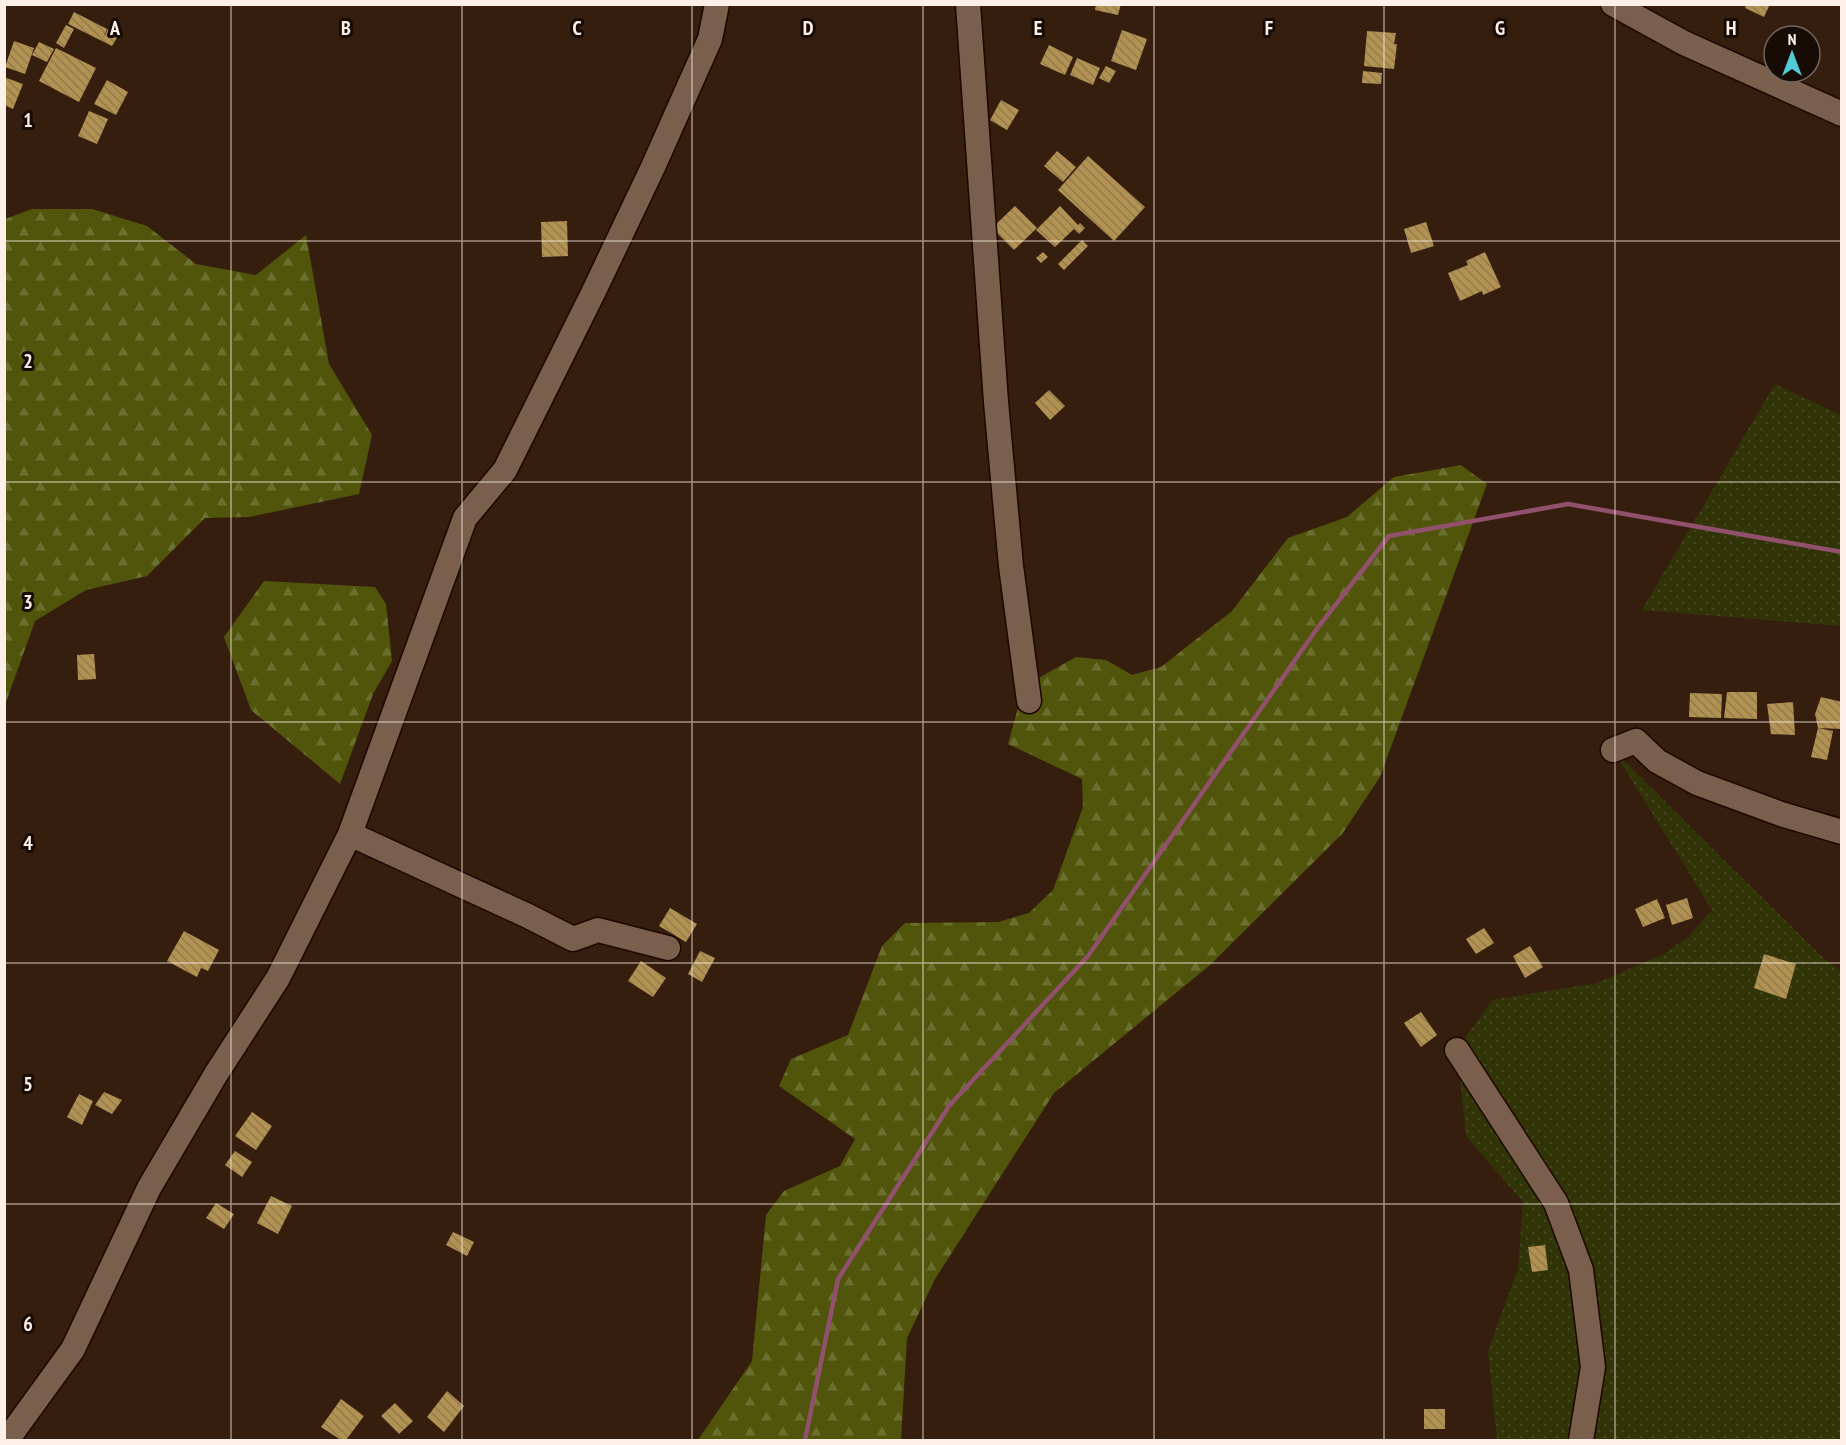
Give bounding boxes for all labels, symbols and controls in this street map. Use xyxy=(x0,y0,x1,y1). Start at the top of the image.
text: A xyxy=(109,15,121,41)
text: B xyxy=(341,15,351,41)
text: C xyxy=(572,15,582,41)
text: D xyxy=(803,15,814,41)
text: E xyxy=(1034,15,1042,41)
text: F xyxy=(1265,15,1273,41)
text: G xyxy=(1495,15,1505,41)
text: H xyxy=(1726,15,1736,41)
north arrow xyxy=(1762,24,1822,84)
text: N xyxy=(1788,29,1796,49)
text: 1 xyxy=(23,107,33,133)
text: 2 xyxy=(23,348,33,374)
text: 3 xyxy=(23,589,33,615)
text: 4 xyxy=(23,830,33,856)
text: 5 xyxy=(23,1071,33,1097)
text: 6 xyxy=(23,1311,33,1337)

